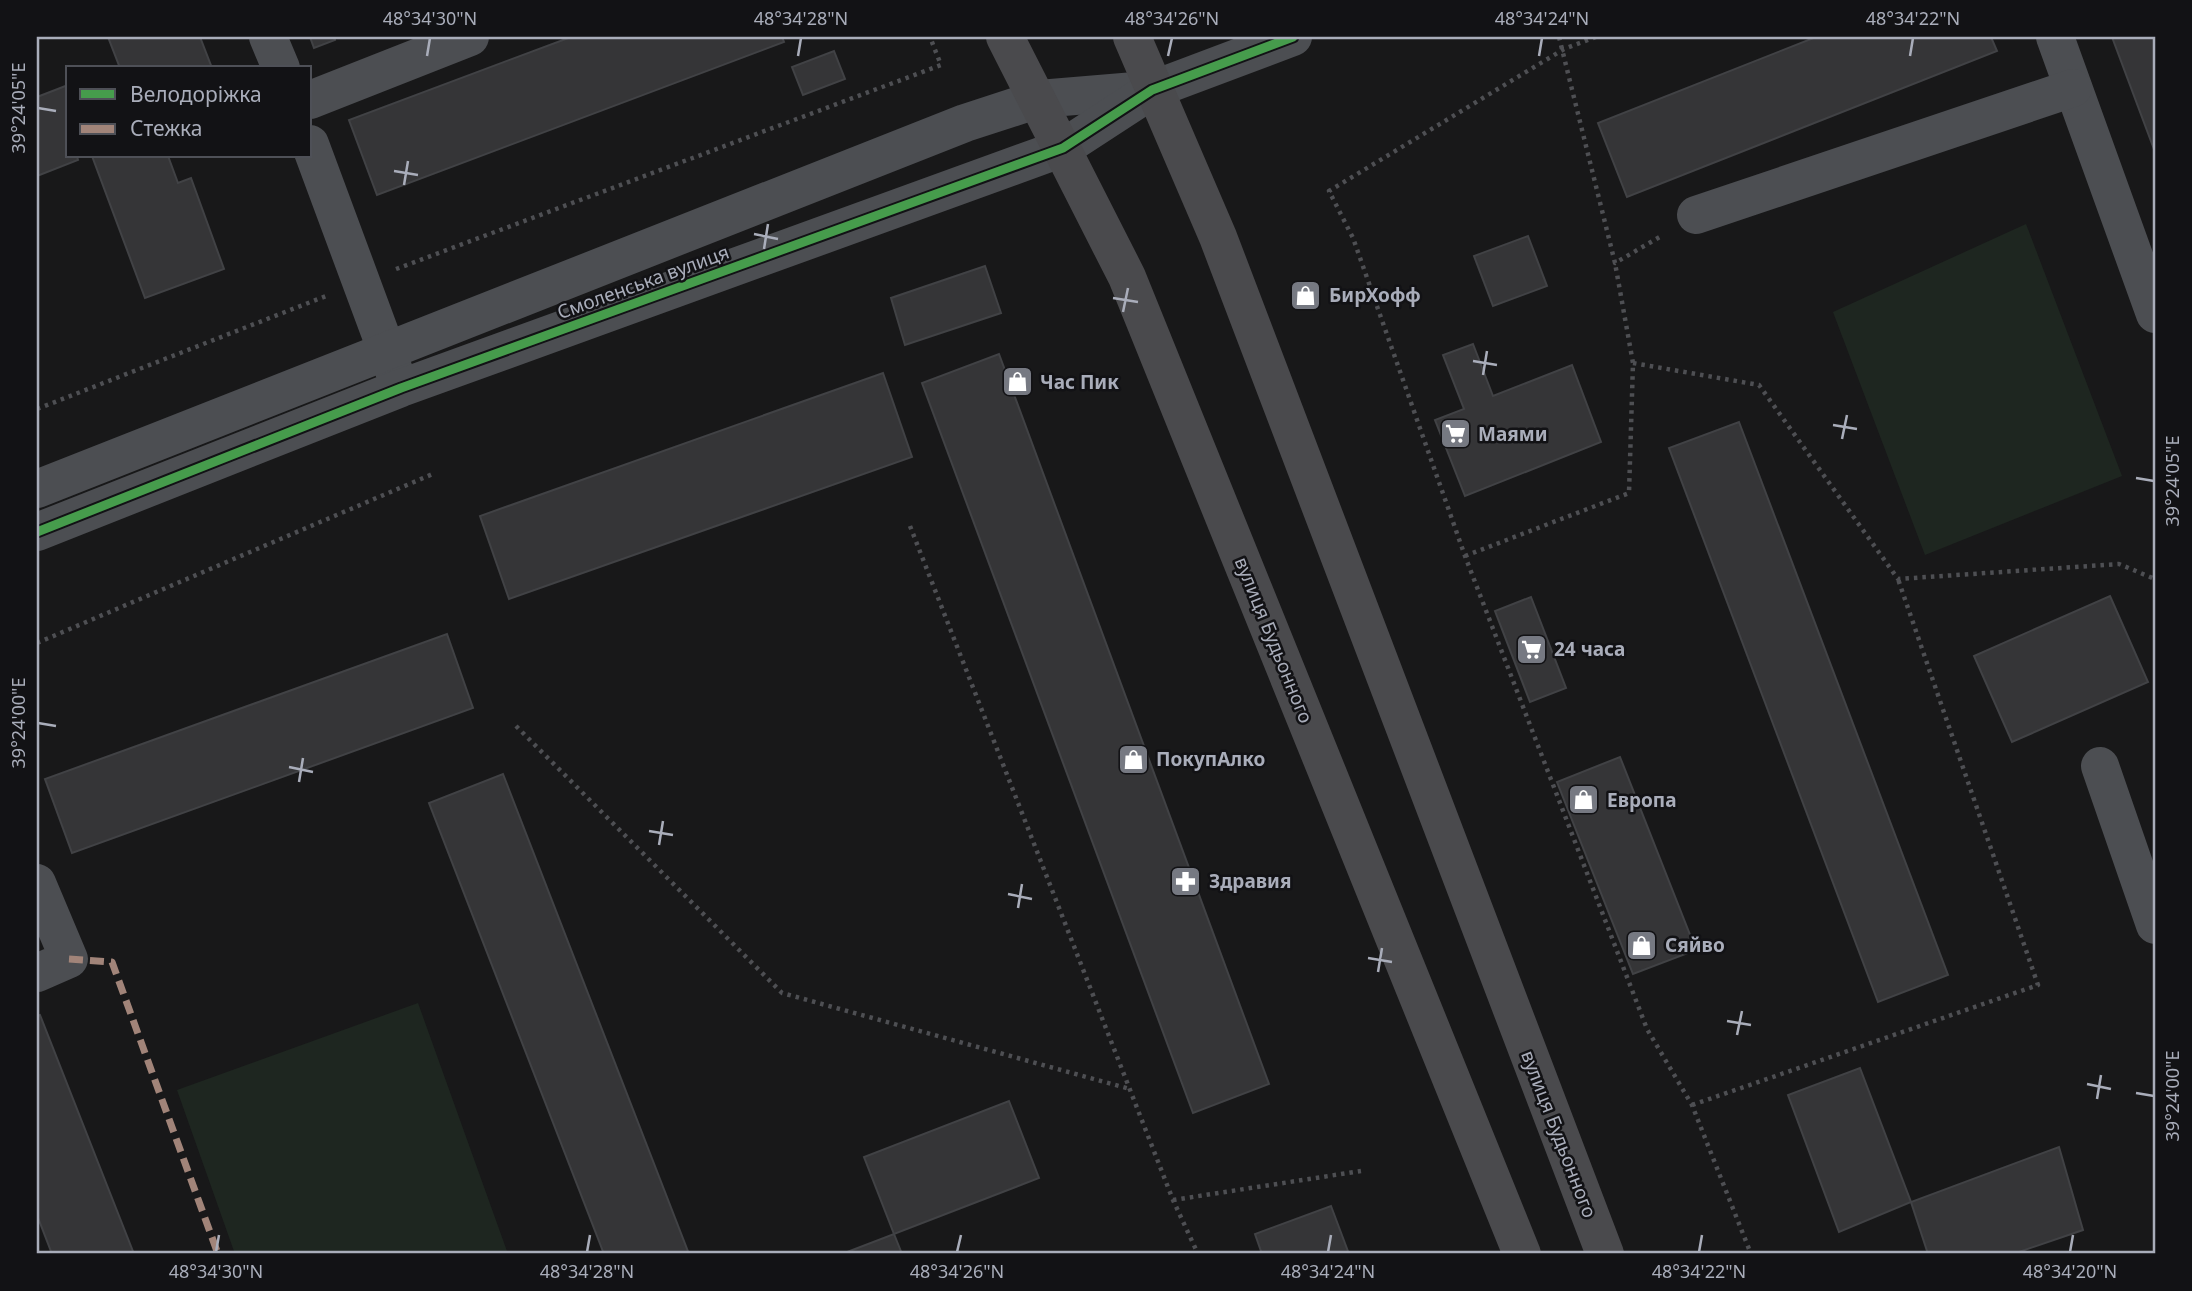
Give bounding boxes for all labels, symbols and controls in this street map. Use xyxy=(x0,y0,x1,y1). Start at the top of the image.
text: 48°34'30"N xyxy=(383,6,477,30)
text: 48°34'28"N xyxy=(754,6,848,30)
text: 48°34'26"N xyxy=(1125,6,1219,30)
text: 48°34'24"N xyxy=(1495,6,1589,30)
text: 48°34'22"N xyxy=(1866,6,1960,30)
text: 39°24'05"E xyxy=(6,63,30,153)
legend xyxy=(66,66,312,158)
text: Велодоріжка xyxy=(130,80,262,108)
text: Стежка xyxy=(130,114,203,142)
street label: Смоленська вулиця xyxy=(553,239,733,325)
shop icon: БирХофф xyxy=(1289,278,1323,312)
place label: БирХофф xyxy=(1329,282,1421,308)
shop icon: Час Пик xyxy=(1000,365,1034,399)
place label: Час Пик xyxy=(1040,369,1119,395)
supermarket icon: Маями xyxy=(1438,417,1472,451)
place label: Маями xyxy=(1478,421,1547,447)
text: 39°24'05"E xyxy=(2160,436,2184,526)
street label: вулиця Будьонного xyxy=(1229,553,1319,727)
supermarket icon: 24 часа xyxy=(1514,632,1548,666)
place label: 24 часа xyxy=(1554,636,1625,662)
text: 39°24'00"E xyxy=(6,678,30,768)
shop icon: ПокупАлко xyxy=(1116,742,1150,776)
place label: ПокупАлко xyxy=(1156,746,1265,772)
shop icon: Европа xyxy=(1567,783,1601,817)
place label: Европа xyxy=(1607,787,1677,813)
pharmacy icon: Здравия xyxy=(1169,864,1203,898)
place label: Здравия xyxy=(1209,868,1291,894)
shop icon: Сяйво xyxy=(1625,928,1659,962)
place label: Сяйво xyxy=(1665,932,1725,958)
street label: вулиця Будьонного xyxy=(1515,1047,1603,1221)
text: 39°24'00"E xyxy=(2160,1051,2184,1141)
text: 48°34'30"N xyxy=(169,1259,263,1283)
text: 48°34'28"N xyxy=(540,1259,634,1283)
text: 48°34'26"N xyxy=(910,1259,1004,1283)
text: 48°34'24"N xyxy=(1281,1259,1375,1283)
text: 48°34'22"N xyxy=(1652,1259,1746,1283)
text: 48°34'20"N xyxy=(2023,1259,2117,1283)

